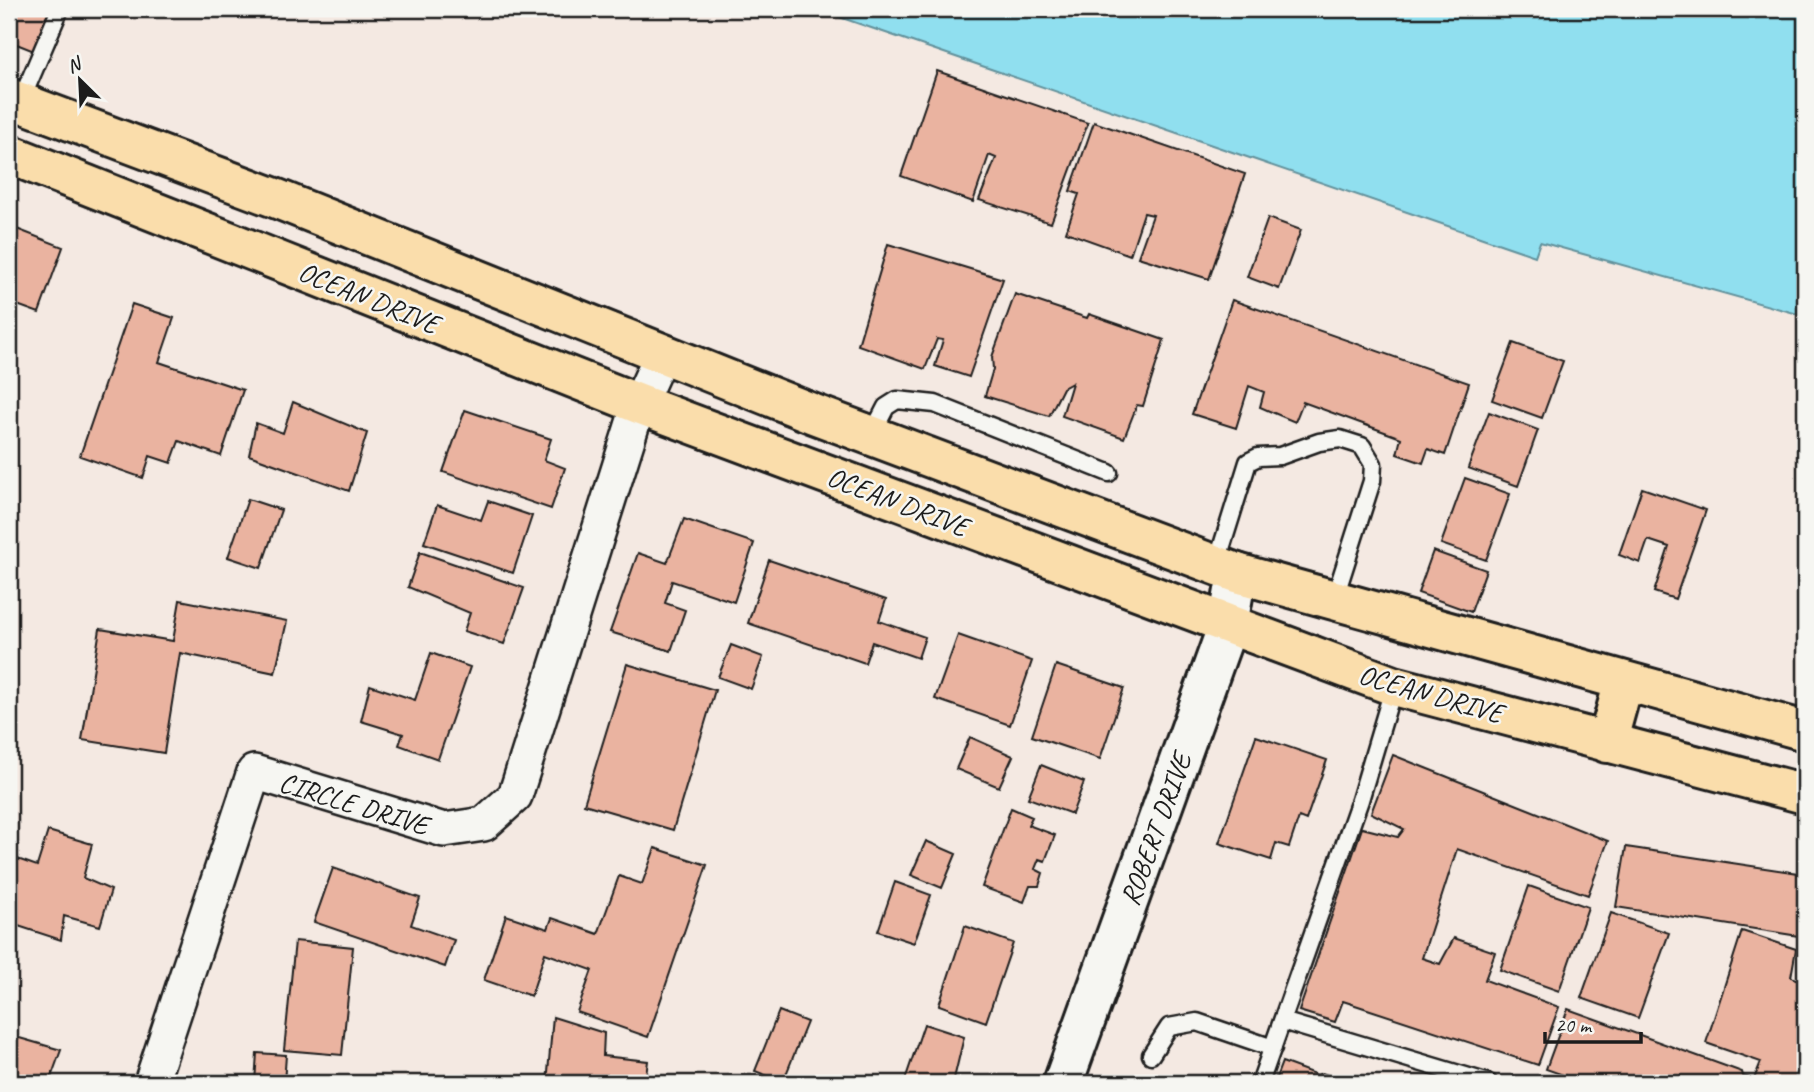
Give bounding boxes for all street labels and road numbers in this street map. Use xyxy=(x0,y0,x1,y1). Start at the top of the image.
street label: OCEAN DRIVE xyxy=(294,253,447,343)
street label: OCEAN DRIVE xyxy=(822,459,977,546)
street label: OCEAN DRIVE xyxy=(1355,656,1510,732)
street label: ROBERT DRIVE xyxy=(1112,745,1200,910)
street label: CIRCLE DRIVE xyxy=(275,764,436,844)

